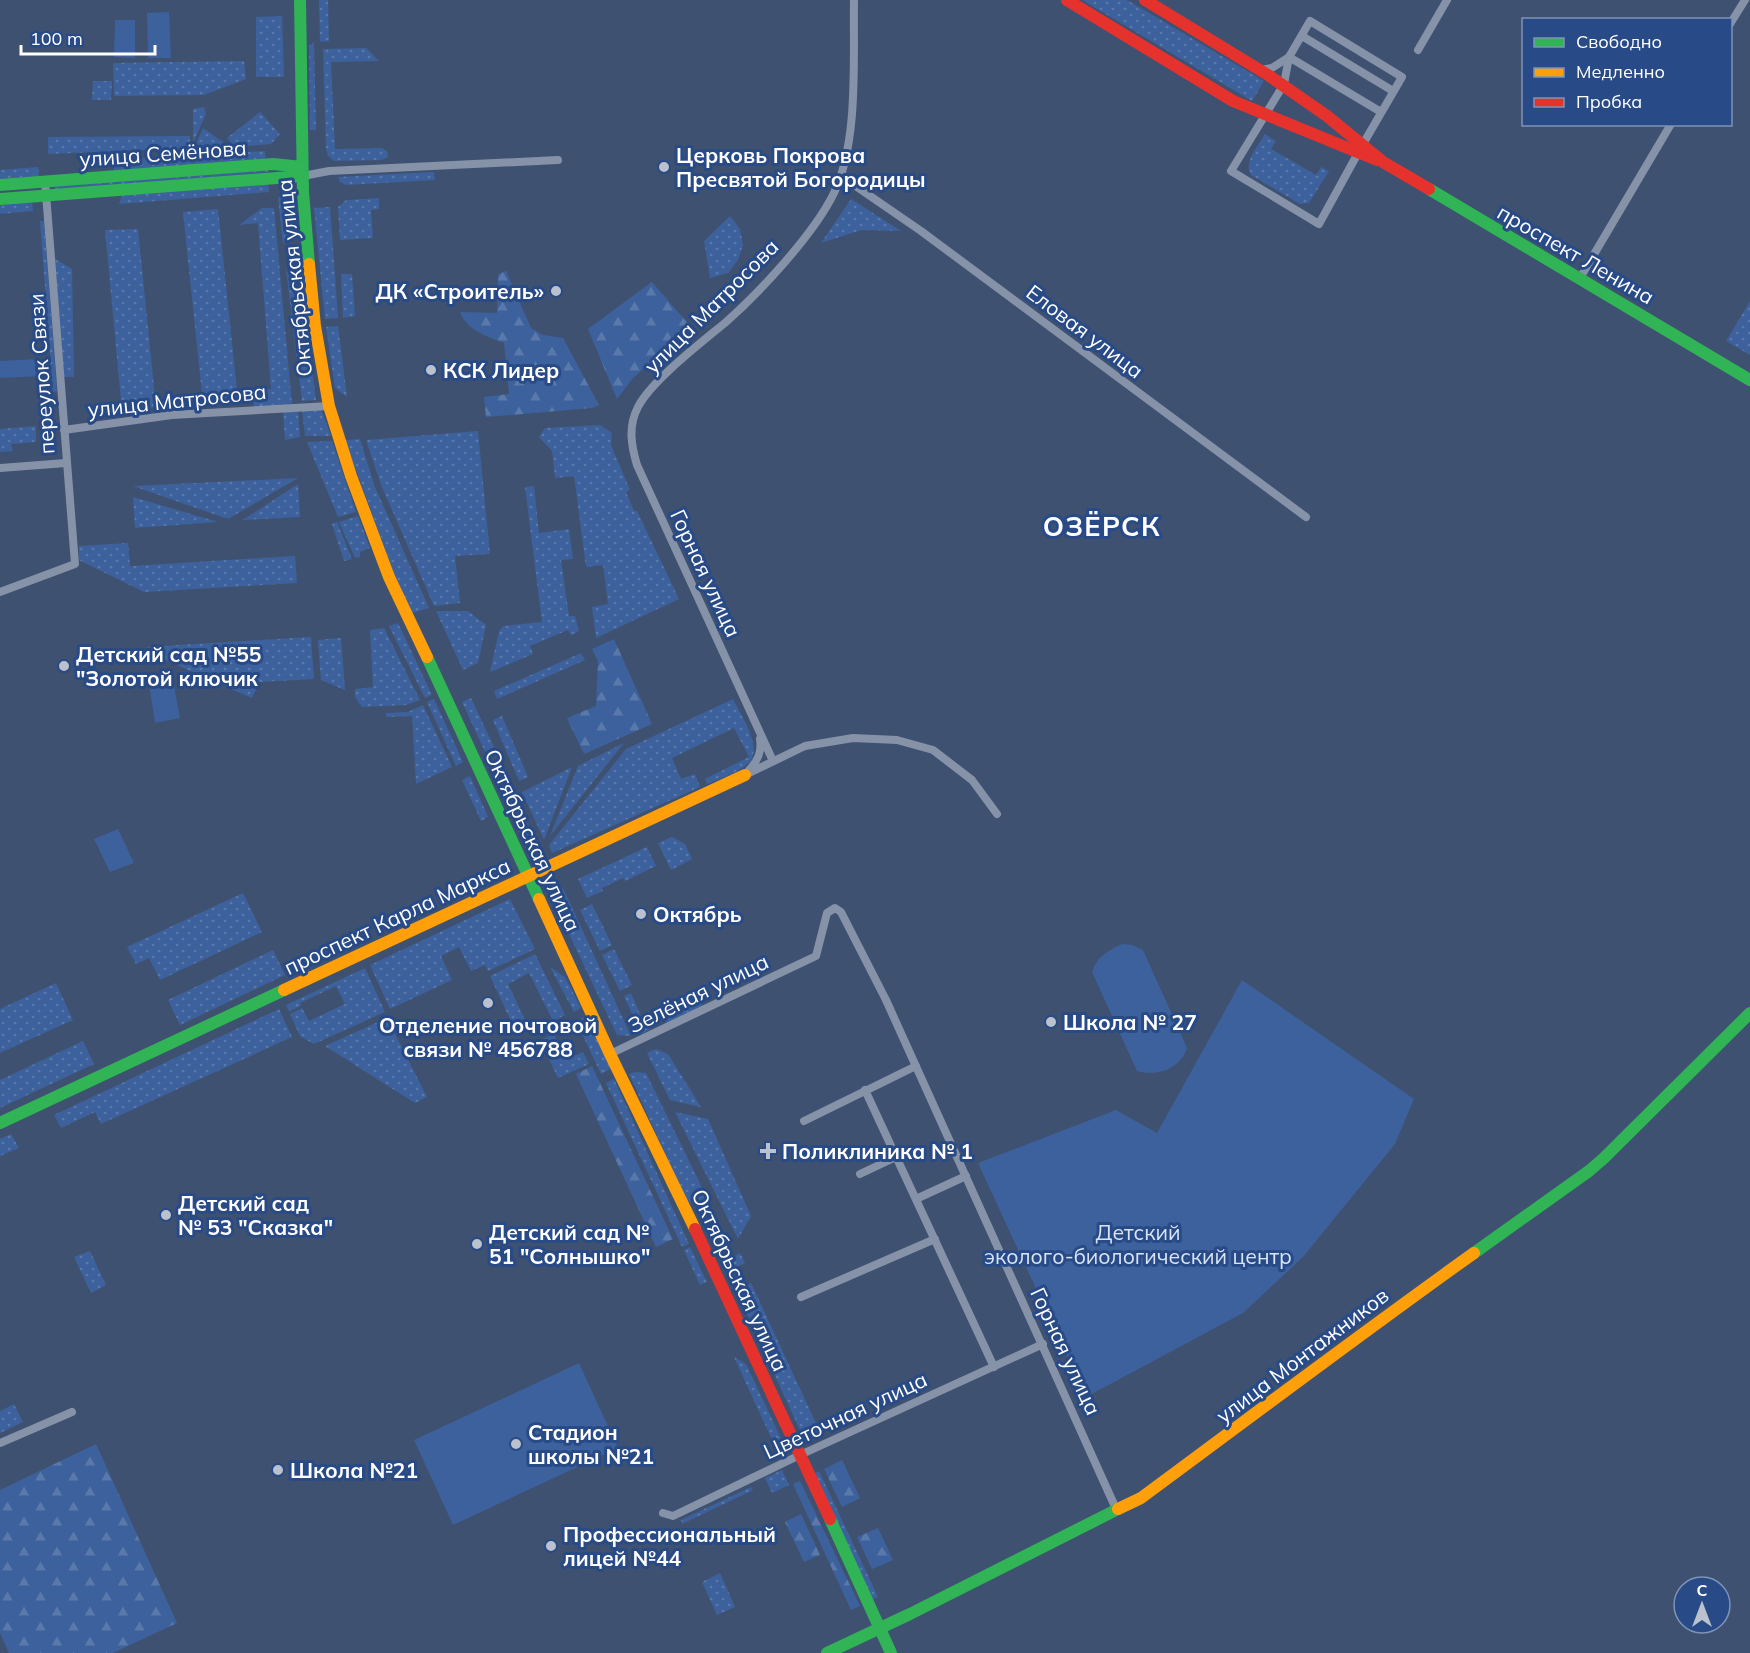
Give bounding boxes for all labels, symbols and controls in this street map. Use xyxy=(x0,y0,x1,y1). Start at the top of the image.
scale bar xyxy=(21,18,154,56)
legend xyxy=(1522,18,1732,126)
text: 100 m xyxy=(30,27,83,50)
text: Свободно xyxy=(1576,30,1662,53)
text: Медленно xyxy=(1576,60,1665,83)
text: Пробка xyxy=(1576,90,1642,113)
street label: улица Семёнова xyxy=(79,134,247,172)
place label: Церковь Покрова Пресвятой Богородицы xyxy=(676,142,926,192)
marker: Церковь Покрова Пресвятой Богородицы xyxy=(657,160,671,174)
street label: Октябрьская улица xyxy=(271,178,317,378)
street label: проспект Ленина xyxy=(1493,199,1659,309)
street label: улица Матросова xyxy=(638,233,784,379)
place label: ДК «Строитель» xyxy=(376,278,544,304)
street label: Еловая улица xyxy=(1021,279,1149,383)
marker: ДК «Строитель» xyxy=(549,284,563,298)
street label: переулок Связи xyxy=(22,293,60,455)
place label: КСК Лидер xyxy=(443,357,559,383)
marker: КСК Лидер xyxy=(424,363,438,377)
street label: улица Матросова xyxy=(86,378,268,422)
street label: Горная улица xyxy=(665,505,747,641)
district label: ОЗЁРСК xyxy=(1043,509,1161,543)
place label: Детский сад №55 "Золотой ключик xyxy=(76,641,261,691)
marker: Детский сад №55 "Золотой ключик xyxy=(57,659,71,673)
street label: Октябрьская улица xyxy=(479,745,587,935)
street label: проспект Карла Маркса xyxy=(280,852,514,980)
place label: Октябрь xyxy=(653,901,742,927)
marker: Октябрь xyxy=(634,907,648,921)
street label: Зелёная улица xyxy=(624,948,772,1038)
marker: Отделение почтовой связи № 456788 xyxy=(481,996,495,1010)
place label: Школа № 27 xyxy=(1063,1009,1197,1035)
place label: Отделение почтовой связи № 456788 xyxy=(379,1012,597,1062)
marker: Школа № 27 xyxy=(1044,1015,1058,1029)
place label: Поликлиника № 1 xyxy=(782,1138,973,1164)
marker: Поликлиника № 1 xyxy=(759,1142,777,1160)
street label: Октябрьская улица xyxy=(686,1185,794,1375)
place label: Детский сад № 53 "Сказка" xyxy=(178,1190,333,1240)
marker: Детский сад № 53 "Сказка" xyxy=(159,1208,173,1222)
place label: Детский сад № 51 "Солнышко" xyxy=(489,1219,650,1269)
park label: Детский эколого-биологический центр xyxy=(984,1219,1292,1269)
marker: Детский сад № 51 "Солнышко" xyxy=(470,1237,484,1251)
street label: улица Монтажников xyxy=(1211,1282,1393,1428)
street label: Горная улица xyxy=(1025,1283,1107,1419)
street label: Цветочная улица xyxy=(759,1366,931,1464)
place label: Стадион школы №21 xyxy=(528,1419,654,1469)
marker: Стадион школы №21 xyxy=(509,1437,523,1451)
place label: Школа №21 xyxy=(290,1457,418,1483)
marker: Школа №21 xyxy=(271,1463,285,1477)
place label: Профессиональный лицей №44 xyxy=(563,1521,776,1571)
marker: Профессиональный лицей №44 xyxy=(544,1539,558,1553)
north arrow xyxy=(1672,1575,1732,1635)
text: С xyxy=(1697,1580,1708,1600)

